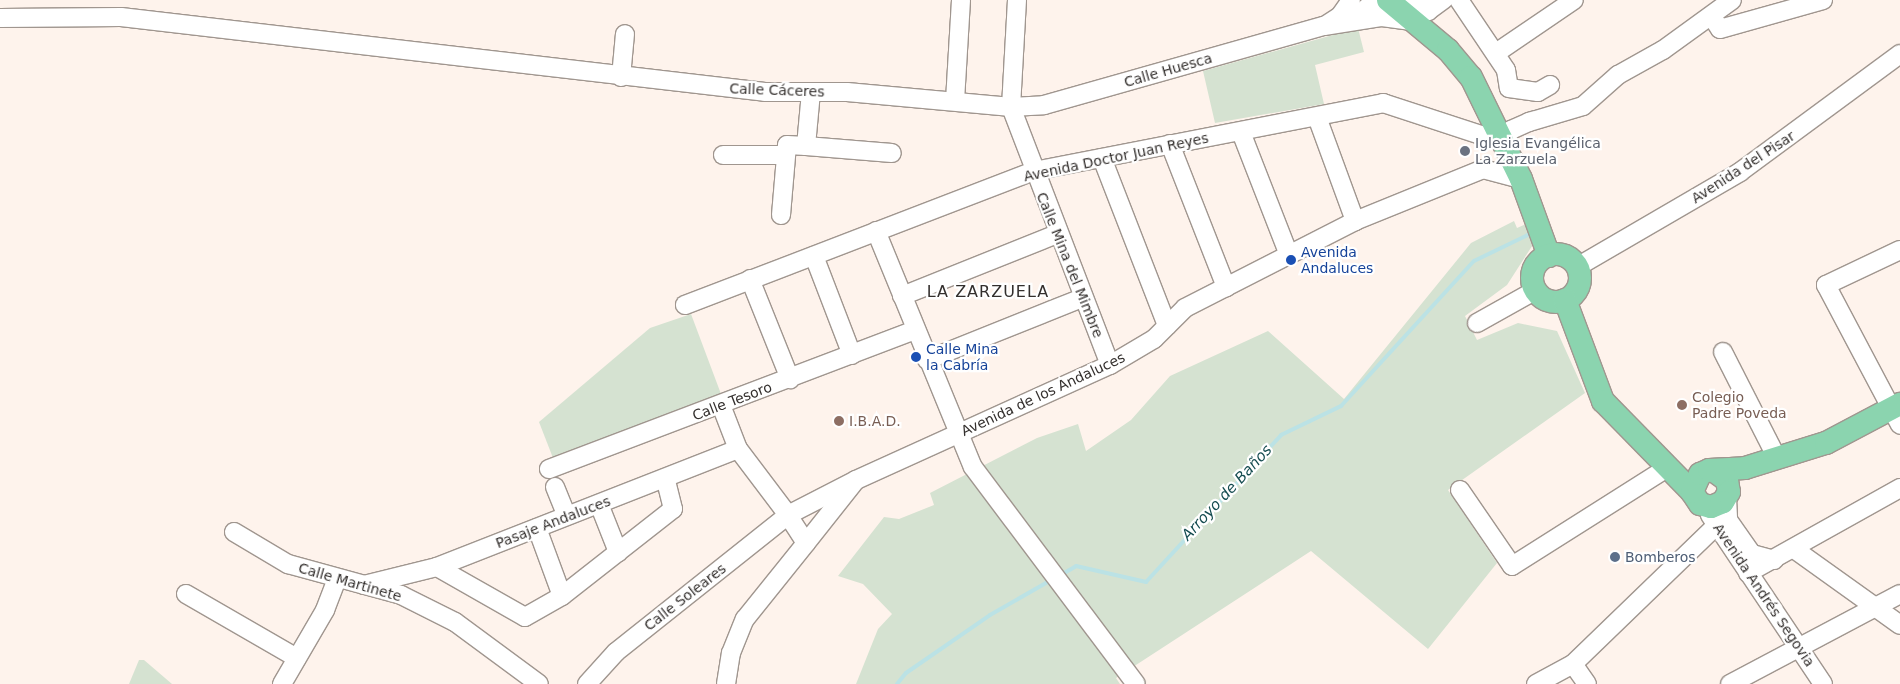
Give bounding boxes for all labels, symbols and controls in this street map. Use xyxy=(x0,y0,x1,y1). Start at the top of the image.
street label: Calle Huesca xyxy=(1122,49,1214,91)
street label: Calle Cáceres xyxy=(729,80,825,100)
street label: Avenida del Pisar xyxy=(1688,127,1798,207)
street label: Avenida Doctor Juan Reyes xyxy=(1022,129,1210,185)
place label: Iglesia Evangélica La Zarzuela xyxy=(1475,135,1601,168)
marker: Iglesia Evangélica La Zarzuela xyxy=(1459,145,1471,157)
street label: Calle Mina del Mimbre xyxy=(1033,190,1107,340)
place label: Avenida Andaluces xyxy=(1301,244,1373,276)
marker: Avenida Andaluces xyxy=(1285,254,1297,266)
district label: LA ZARZUELA xyxy=(925,282,1051,302)
place label: Calle Mina la Cabría xyxy=(926,341,999,374)
street label: Avenida de los Andaluces xyxy=(958,349,1128,439)
marker: Calle Mina la Cabría xyxy=(910,351,922,363)
street label: Calle Tesoro xyxy=(690,378,774,424)
place label: Colegio Padre Poveda xyxy=(1692,389,1787,422)
marker: Colegio Padre Poveda xyxy=(1676,399,1688,411)
place label: I.B.A.D. xyxy=(849,413,901,429)
marker: I.B.A.D. xyxy=(833,415,845,427)
water label: Arroyo de Baños xyxy=(1178,441,1276,545)
street label: Pasaje Andaluces xyxy=(493,492,613,552)
street label: Avenida Andrés Segovia xyxy=(1710,520,1818,670)
place label: Bomberos xyxy=(1625,549,1696,565)
marker: Bomberos xyxy=(1609,551,1621,563)
street label: Calle Martinete xyxy=(296,559,404,605)
street label: Calle Soleares xyxy=(641,560,729,634)

